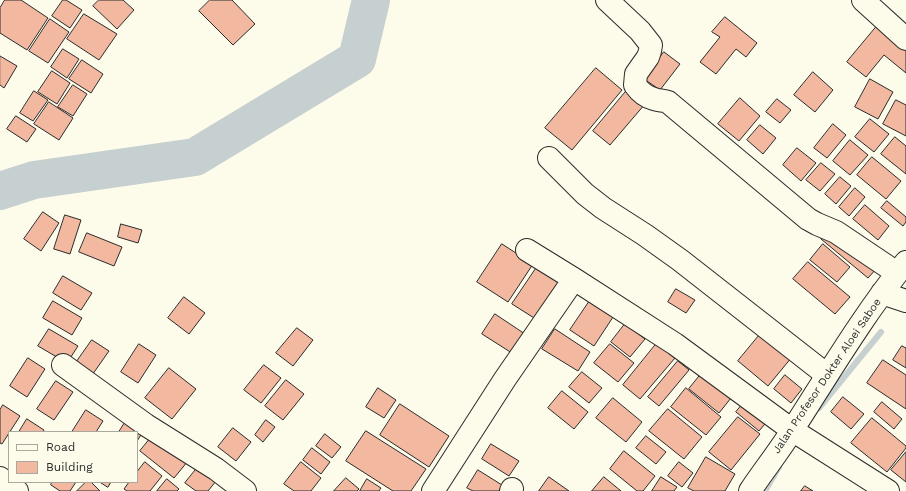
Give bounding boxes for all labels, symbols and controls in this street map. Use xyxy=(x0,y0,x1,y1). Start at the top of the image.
street label: Jalan Profesor Dokter Aloei Saboe xyxy=(770,296,884,456)
legend xyxy=(8,431,138,483)
text: Road xyxy=(46,440,75,454)
text: Building xyxy=(46,460,93,474)

